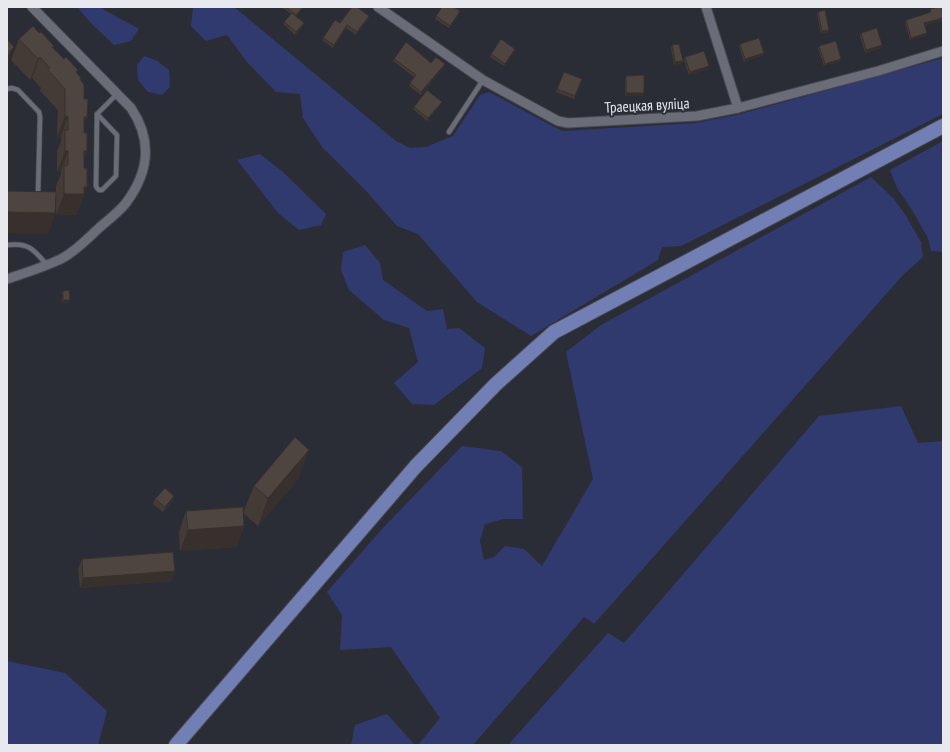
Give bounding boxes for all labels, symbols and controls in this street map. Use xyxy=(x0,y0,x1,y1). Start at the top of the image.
street label: Траецкая вуліца xyxy=(604,93,690,117)

